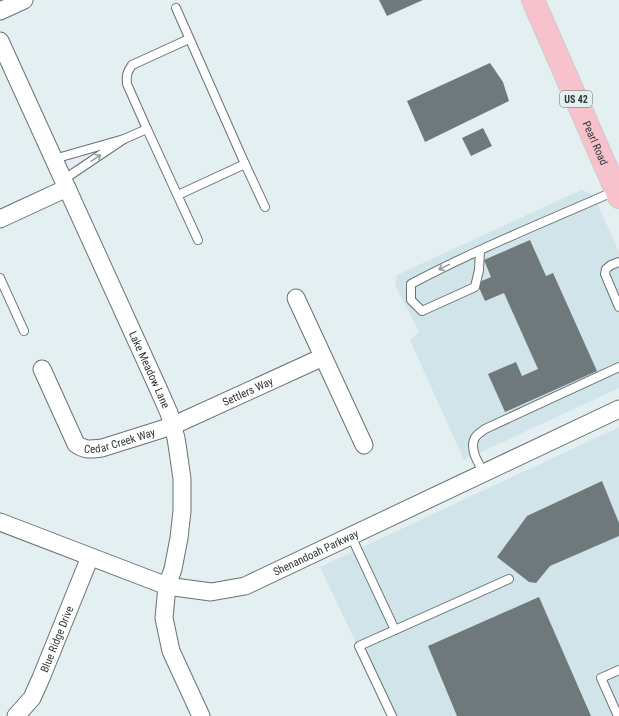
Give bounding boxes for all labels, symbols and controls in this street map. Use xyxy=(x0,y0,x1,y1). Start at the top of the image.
road number: US 42 xyxy=(560,91,592,107)
street label: Pearl Road xyxy=(580,119,610,167)
one-way arrow xyxy=(90,154,101,162)
one-way arrow xyxy=(439,264,451,271)
street label: Lake Meadow Lane xyxy=(126,329,172,410)
street label: Settlers Way xyxy=(221,375,275,409)
street label: Cedar Creek Way xyxy=(83,426,157,456)
street label: Shenandoah Parkway xyxy=(271,527,361,579)
street label: Blue Ridge Drive xyxy=(38,604,76,674)

